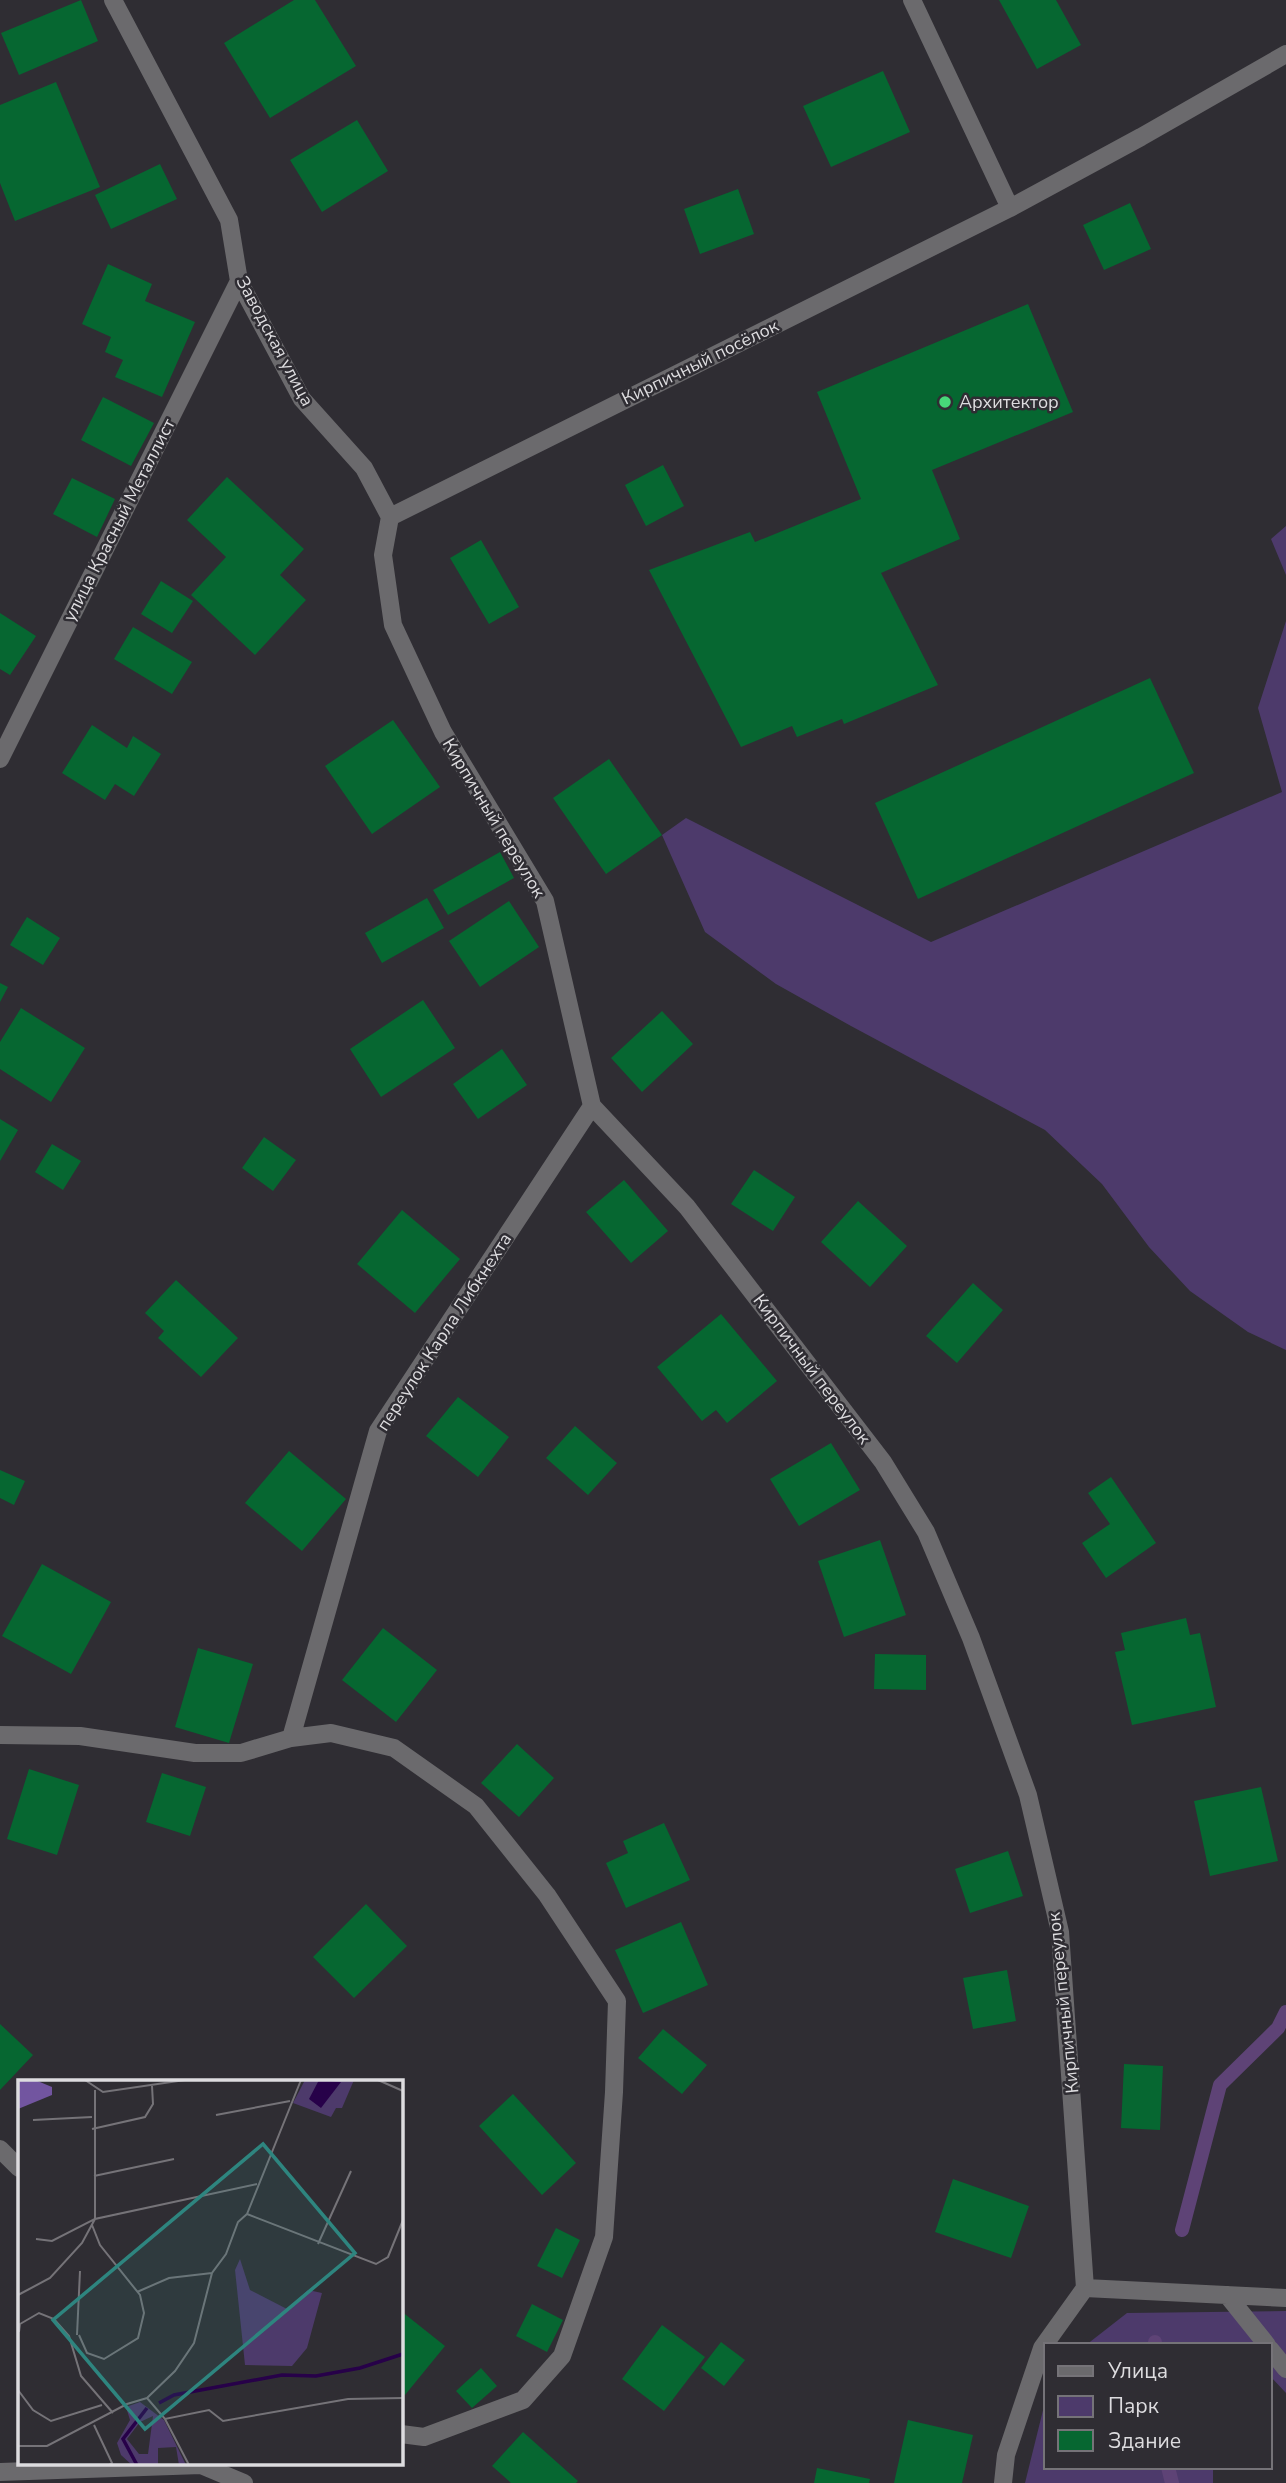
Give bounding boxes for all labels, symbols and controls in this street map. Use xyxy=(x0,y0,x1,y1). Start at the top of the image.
street label: Заводская улица xyxy=(231,272,319,410)
street label: Кирпичный посёлок xyxy=(618,313,783,410)
place label: Архитектор xyxy=(959,390,1059,414)
marker: Архитектор xyxy=(937,394,953,410)
street label: улица Красный Металлист xyxy=(57,414,181,626)
street label: Кирпичный переулок xyxy=(437,734,551,903)
street label: переулок Карла Либкнехта xyxy=(371,1228,517,1436)
street label: Кирпичный переулок xyxy=(748,1289,877,1449)
street label: Кирпичный переулок xyxy=(1041,1911,1084,2095)
inset map xyxy=(18,2080,402,2466)
legend xyxy=(1044,2343,1272,2469)
text: Улица xyxy=(1107,2357,1168,2385)
text: Парк xyxy=(1108,2392,1160,2420)
text: Здание xyxy=(1108,2427,1181,2455)

